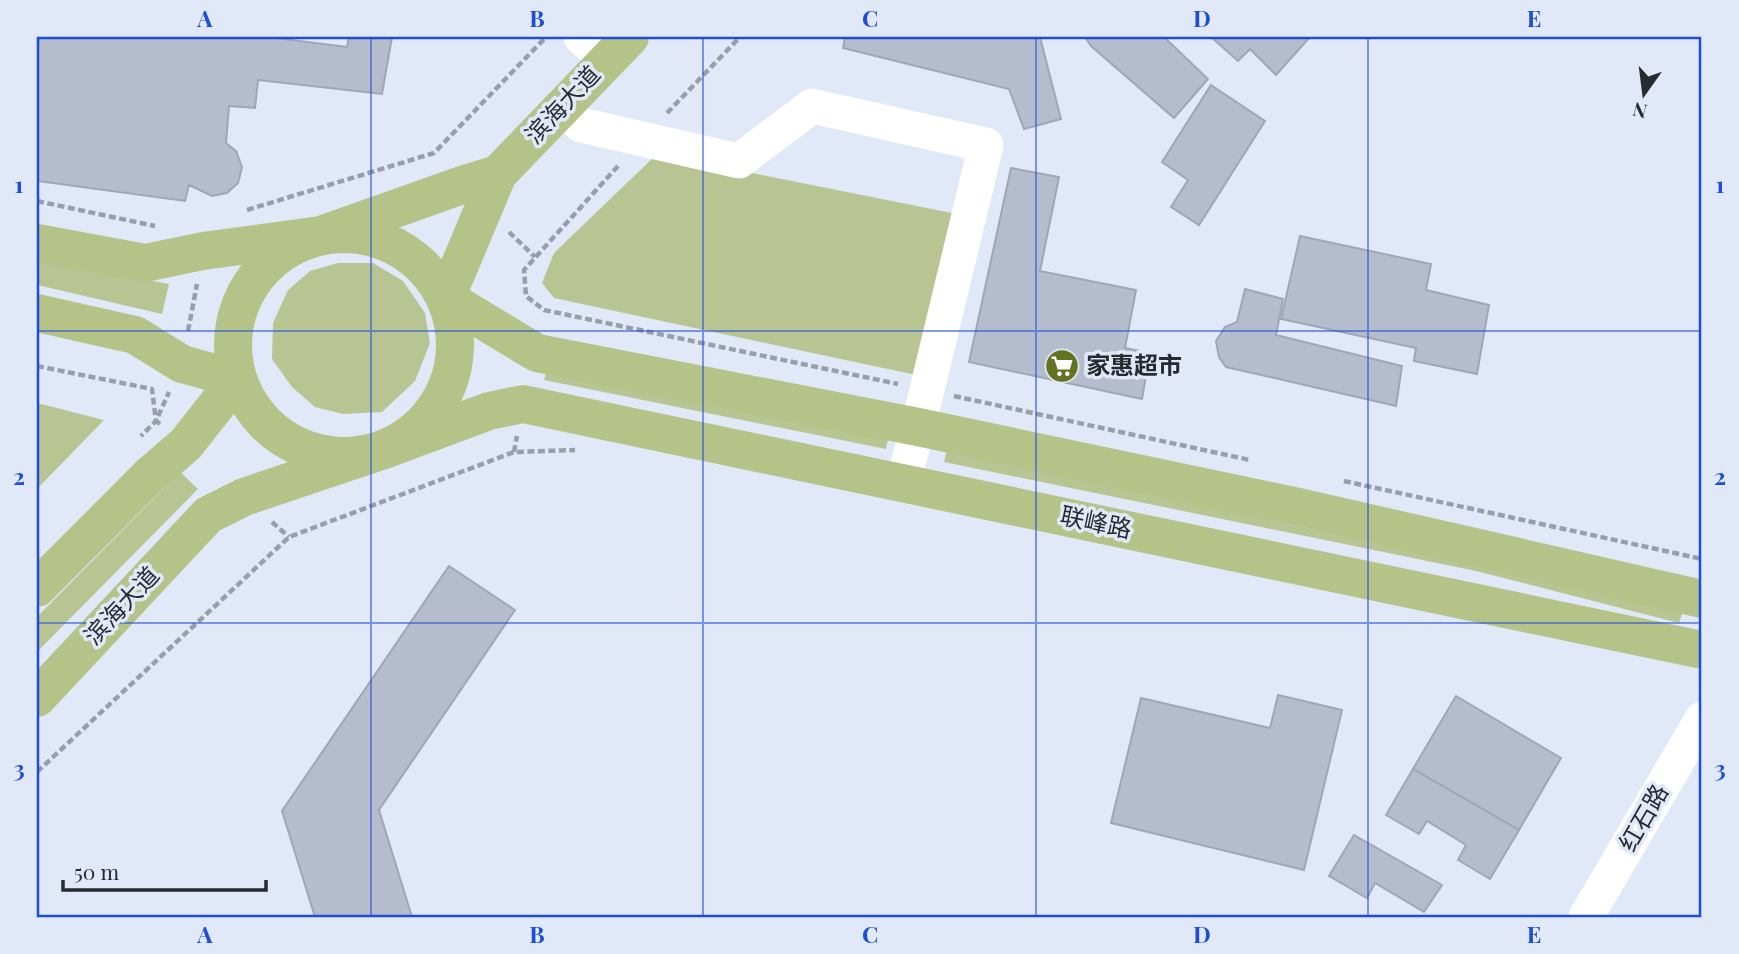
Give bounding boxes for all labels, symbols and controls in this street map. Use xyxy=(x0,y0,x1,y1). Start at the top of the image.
text: A xyxy=(196,2,213,33)
text: B xyxy=(529,2,545,33)
text: C xyxy=(862,2,878,33)
text: D xyxy=(1193,2,1211,33)
text: E xyxy=(1527,2,1541,33)
street label: 滨海大道 xyxy=(517,58,606,150)
north arrow xyxy=(1610,60,1680,130)
text: N xyxy=(1630,97,1649,126)
text: 1 xyxy=(15,168,24,199)
text: 1 xyxy=(1716,168,1725,199)
supermarket icon: 家惠超市 xyxy=(1043,347,1081,385)
place label: 家惠超市 xyxy=(1086,348,1182,380)
text: 2 xyxy=(13,460,25,491)
text: 2 xyxy=(1714,460,1726,491)
street label: 联峰路 xyxy=(1058,498,1135,544)
street label: 滨海大道 xyxy=(76,559,165,651)
text: 3 xyxy=(13,752,25,783)
text: 3 xyxy=(1714,752,1726,783)
street label: 红石路 xyxy=(1610,778,1674,856)
scale bar xyxy=(63,849,266,893)
text: 50 m xyxy=(74,857,120,885)
text: A xyxy=(196,918,213,949)
text: B xyxy=(529,918,545,949)
text: C xyxy=(862,918,878,949)
text: D xyxy=(1193,918,1211,949)
text: E xyxy=(1527,918,1541,949)

